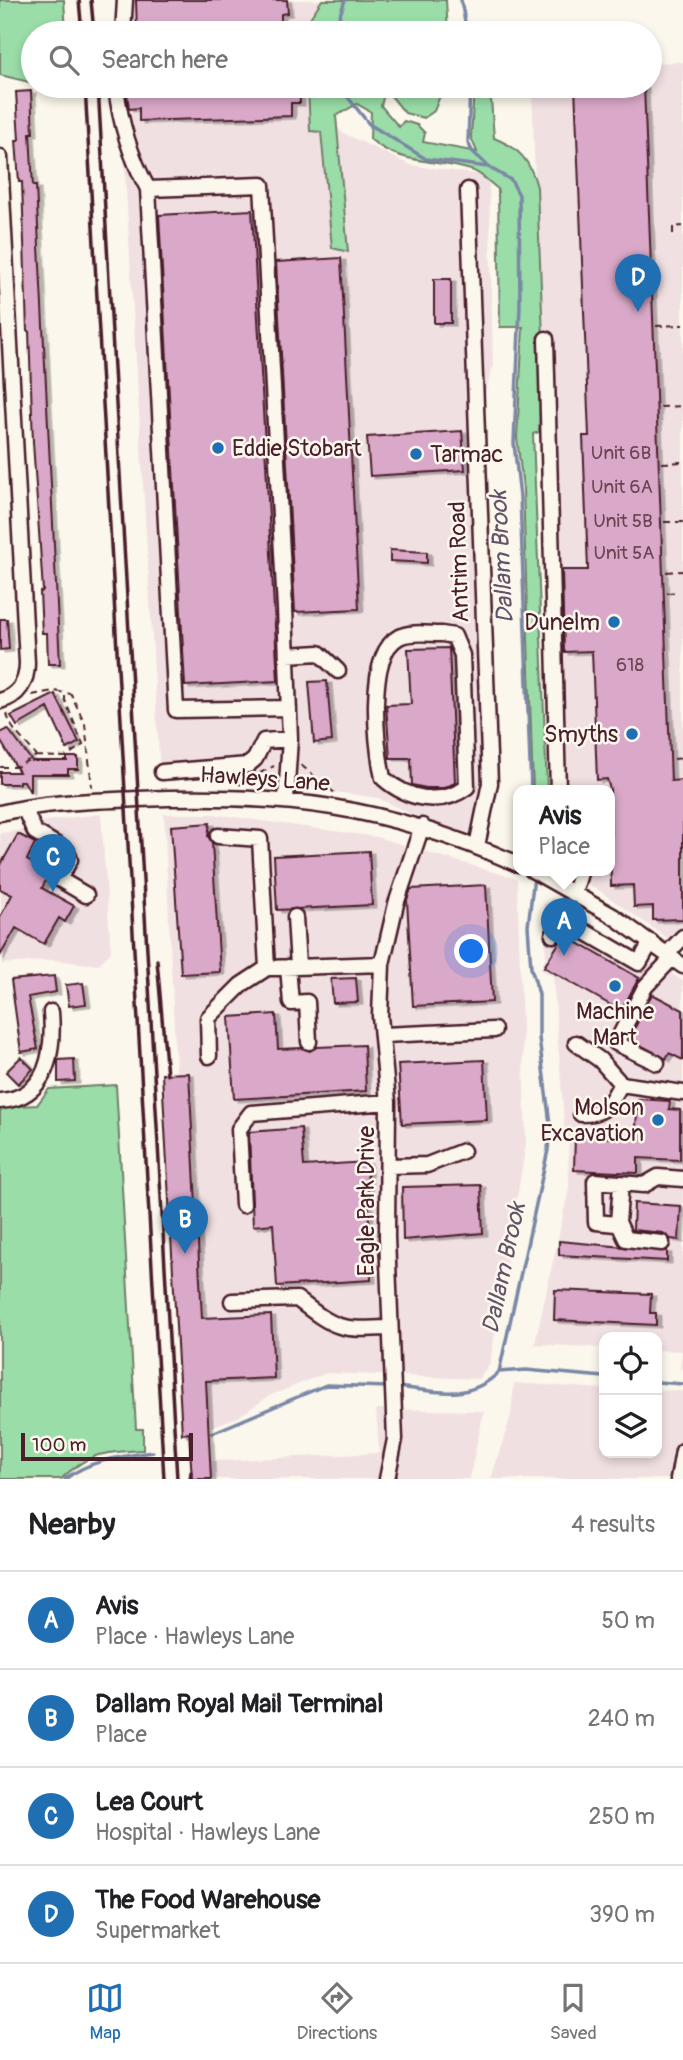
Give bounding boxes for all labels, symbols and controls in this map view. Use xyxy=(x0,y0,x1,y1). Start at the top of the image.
search box xyxy=(21,21,662,98)
icon: search xyxy=(45,41,83,79)
text: Search here xyxy=(101,44,228,76)
pin: D xyxy=(615,254,661,312)
place label: Eddie Stobart xyxy=(232,434,362,463)
marker: Eddie Stobart xyxy=(210,440,226,456)
place label: Tarmac xyxy=(430,440,503,469)
house number: Unit 6B xyxy=(591,441,651,465)
marker: Tarmac xyxy=(408,446,424,462)
house number: Unit 6A xyxy=(591,475,653,499)
water label: Dallam Brook xyxy=(484,488,520,624)
street label: Antrim Road xyxy=(442,501,476,623)
house number: Unit 5B xyxy=(593,509,653,533)
house number: Unit 5A xyxy=(593,541,655,565)
place label: Dunelm xyxy=(524,608,600,637)
marker: Dunelm xyxy=(606,614,622,630)
house number: 618 xyxy=(616,653,644,677)
place label: Smyths xyxy=(544,720,618,749)
marker: Smyths xyxy=(624,726,640,742)
street label: Hawleys Lane xyxy=(199,760,332,798)
popup xyxy=(513,785,615,876)
text: Avis xyxy=(538,800,581,832)
text: Place xyxy=(538,832,590,861)
pin: C xyxy=(30,834,76,892)
pin: A xyxy=(541,898,587,956)
your location xyxy=(454,934,488,968)
marker: Machine Mart xyxy=(607,978,623,994)
place label: Machine Mart xyxy=(576,997,655,1052)
place label: Molson Excavation xyxy=(540,1093,644,1148)
marker: Molson Excavation xyxy=(650,1112,666,1128)
street label: Eagle Park Drive xyxy=(352,1125,381,1276)
pin: B xyxy=(162,1196,208,1254)
water label: Dallam Brook xyxy=(476,1198,532,1336)
map controls xyxy=(599,1332,662,1458)
button: locate xyxy=(599,1332,662,1395)
button: layers xyxy=(599,1395,662,1458)
scale bar xyxy=(21,1430,192,1462)
text: 100 m xyxy=(32,1433,86,1457)
text: Nearby xyxy=(28,1506,115,1543)
text: 4 results xyxy=(571,1510,655,1539)
text: Avis xyxy=(95,1590,138,1622)
text: A xyxy=(44,1606,58,1635)
text: 50 m xyxy=(601,1606,655,1635)
text: Place · Hawleys Lane xyxy=(95,1622,294,1651)
text: Dallam Royal Mail Terminal xyxy=(95,1688,383,1720)
text: B xyxy=(44,1704,58,1733)
text: 240 m xyxy=(588,1704,655,1733)
text: Place xyxy=(95,1720,147,1749)
text: Lea Court xyxy=(95,1786,203,1818)
text: C xyxy=(44,1802,58,1831)
text: 250 m xyxy=(589,1802,655,1831)
text: Hospital · Hawleys Lane xyxy=(95,1818,320,1847)
text: The Food Warehouse xyxy=(95,1884,320,1916)
text: D xyxy=(44,1900,58,1929)
text: 390 m xyxy=(589,1900,655,1929)
text: Supermarket xyxy=(95,1916,220,1945)
tab: Map xyxy=(86,1979,124,2045)
tab: Directions xyxy=(297,1979,377,2045)
tab: Saved xyxy=(550,1979,597,2045)

